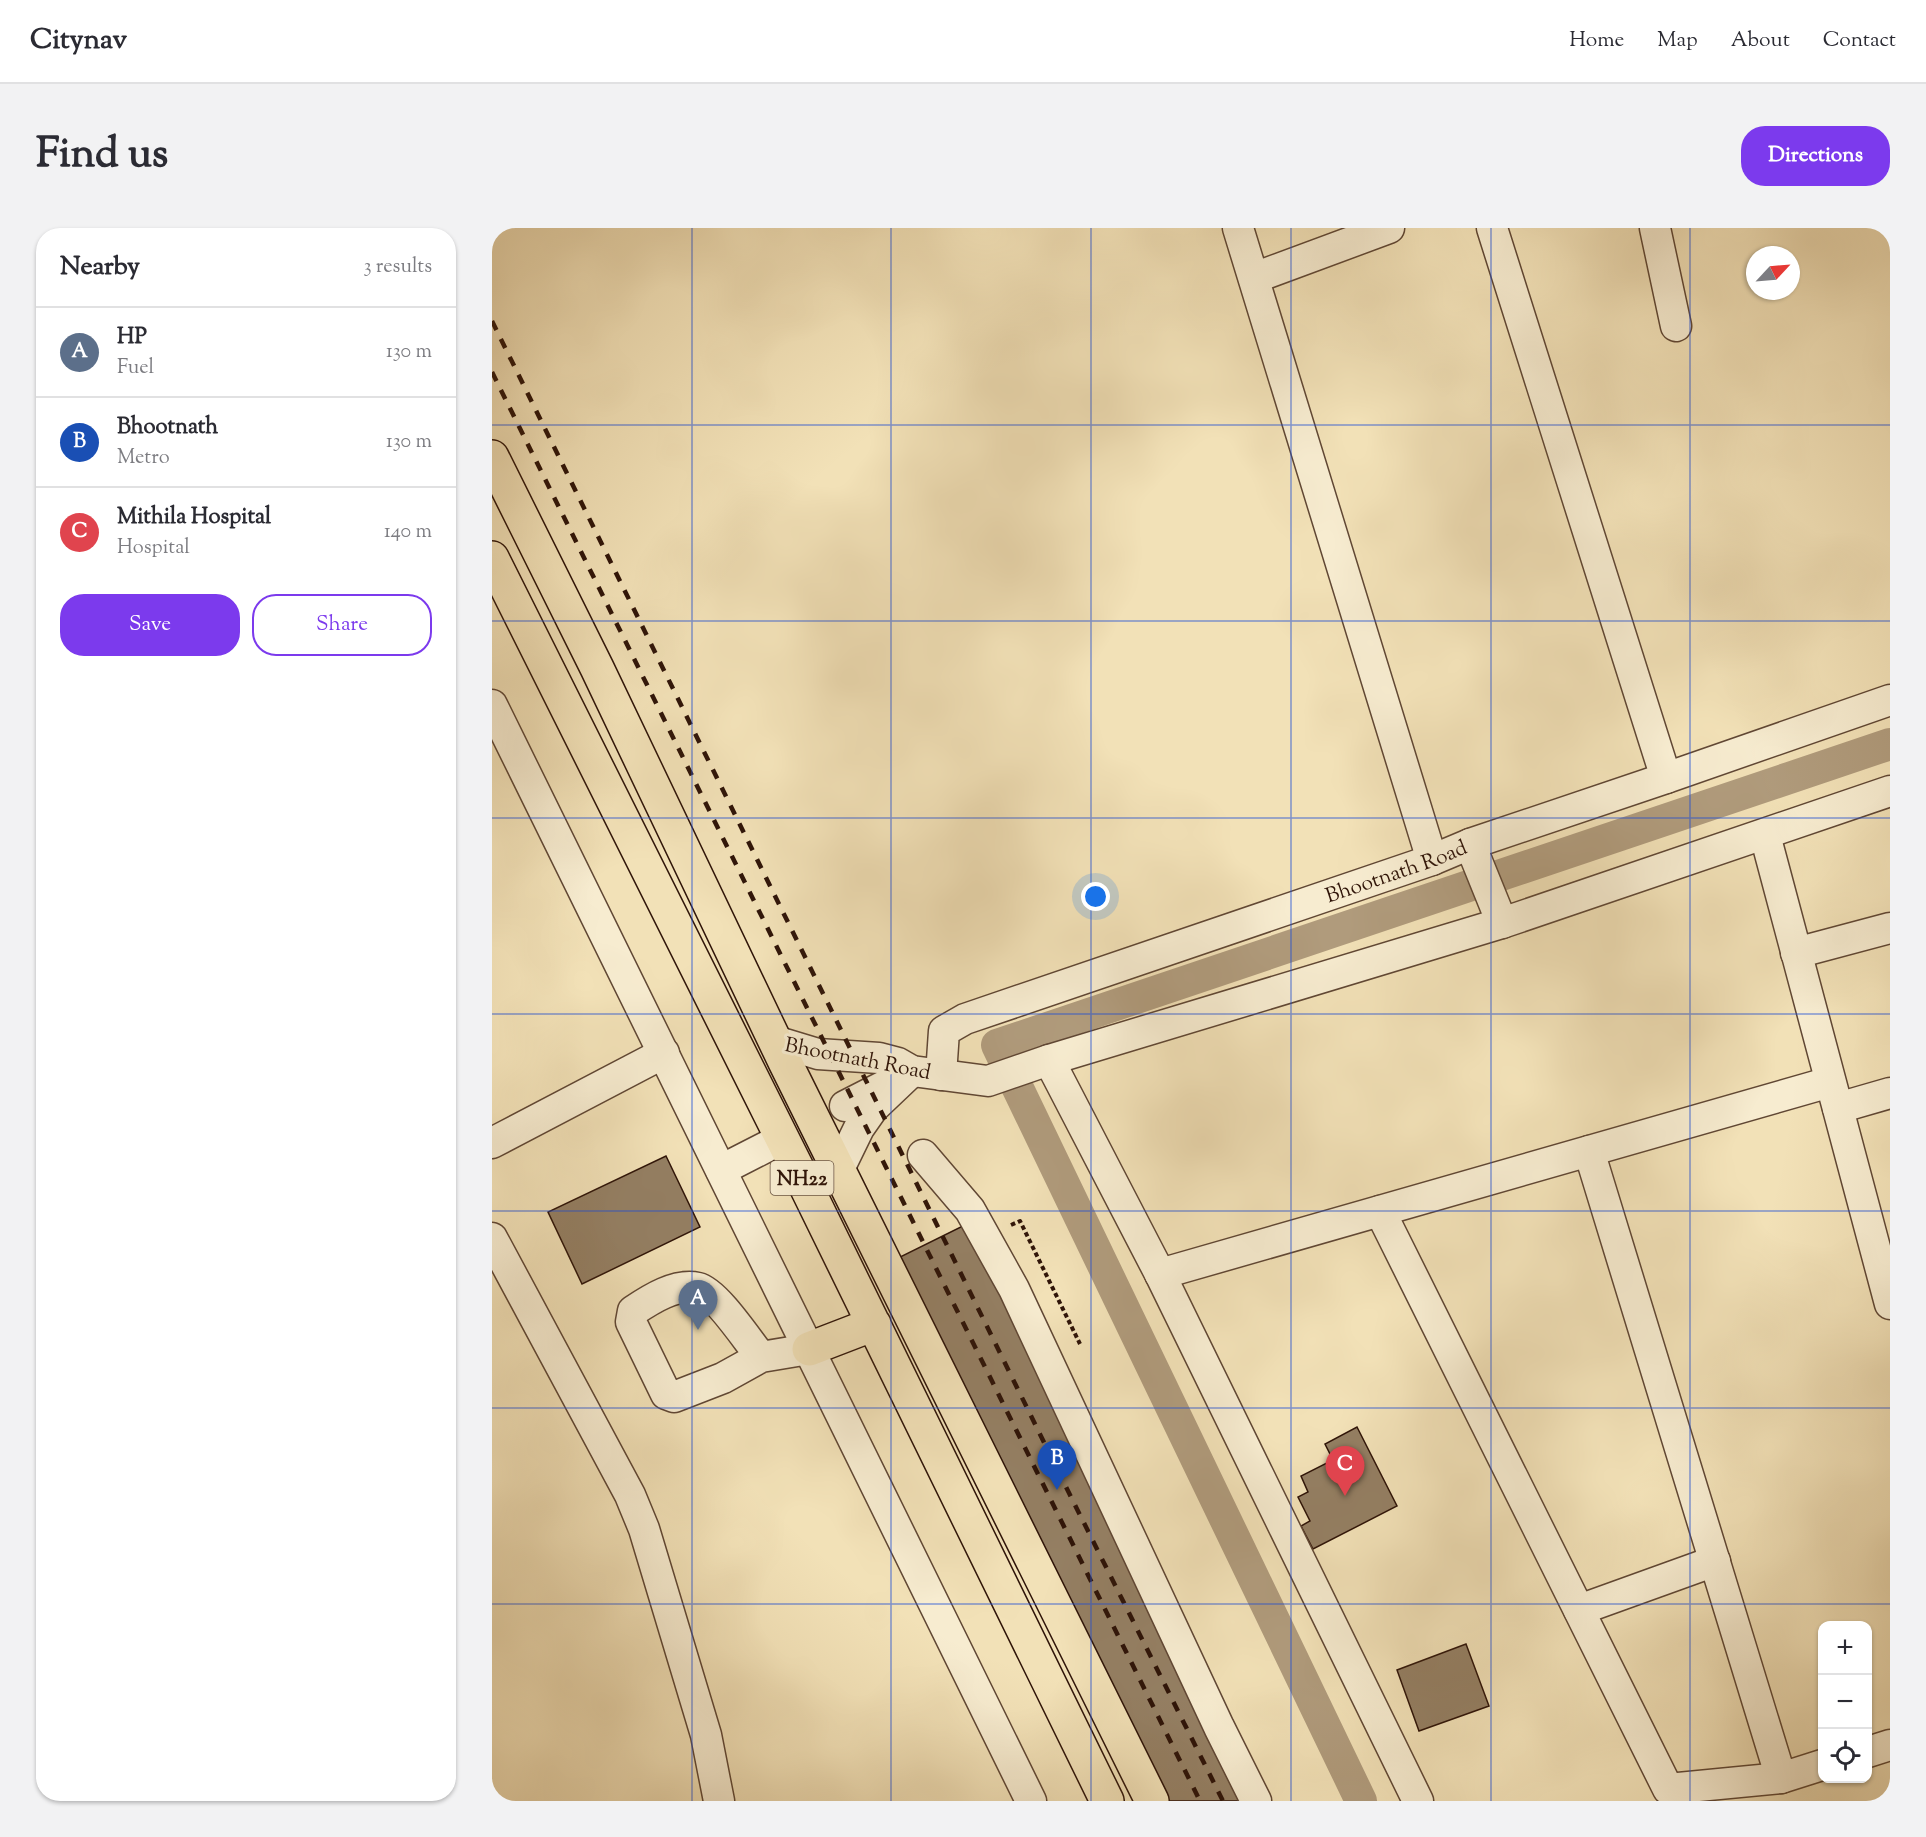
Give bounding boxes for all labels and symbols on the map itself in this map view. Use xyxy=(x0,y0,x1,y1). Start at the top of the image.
north arrow xyxy=(1746,246,1800,300)
street label: Bhootnath Road xyxy=(1322,834,1472,912)
your location xyxy=(1081,882,1110,911)
street label: Bhootnath Road xyxy=(782,1031,933,1089)
road number: NH22 xyxy=(770,1161,834,1195)
pin: A xyxy=(678,1280,718,1330)
pin: B xyxy=(1038,1440,1076,1490)
pin: C xyxy=(1326,1446,1364,1496)

